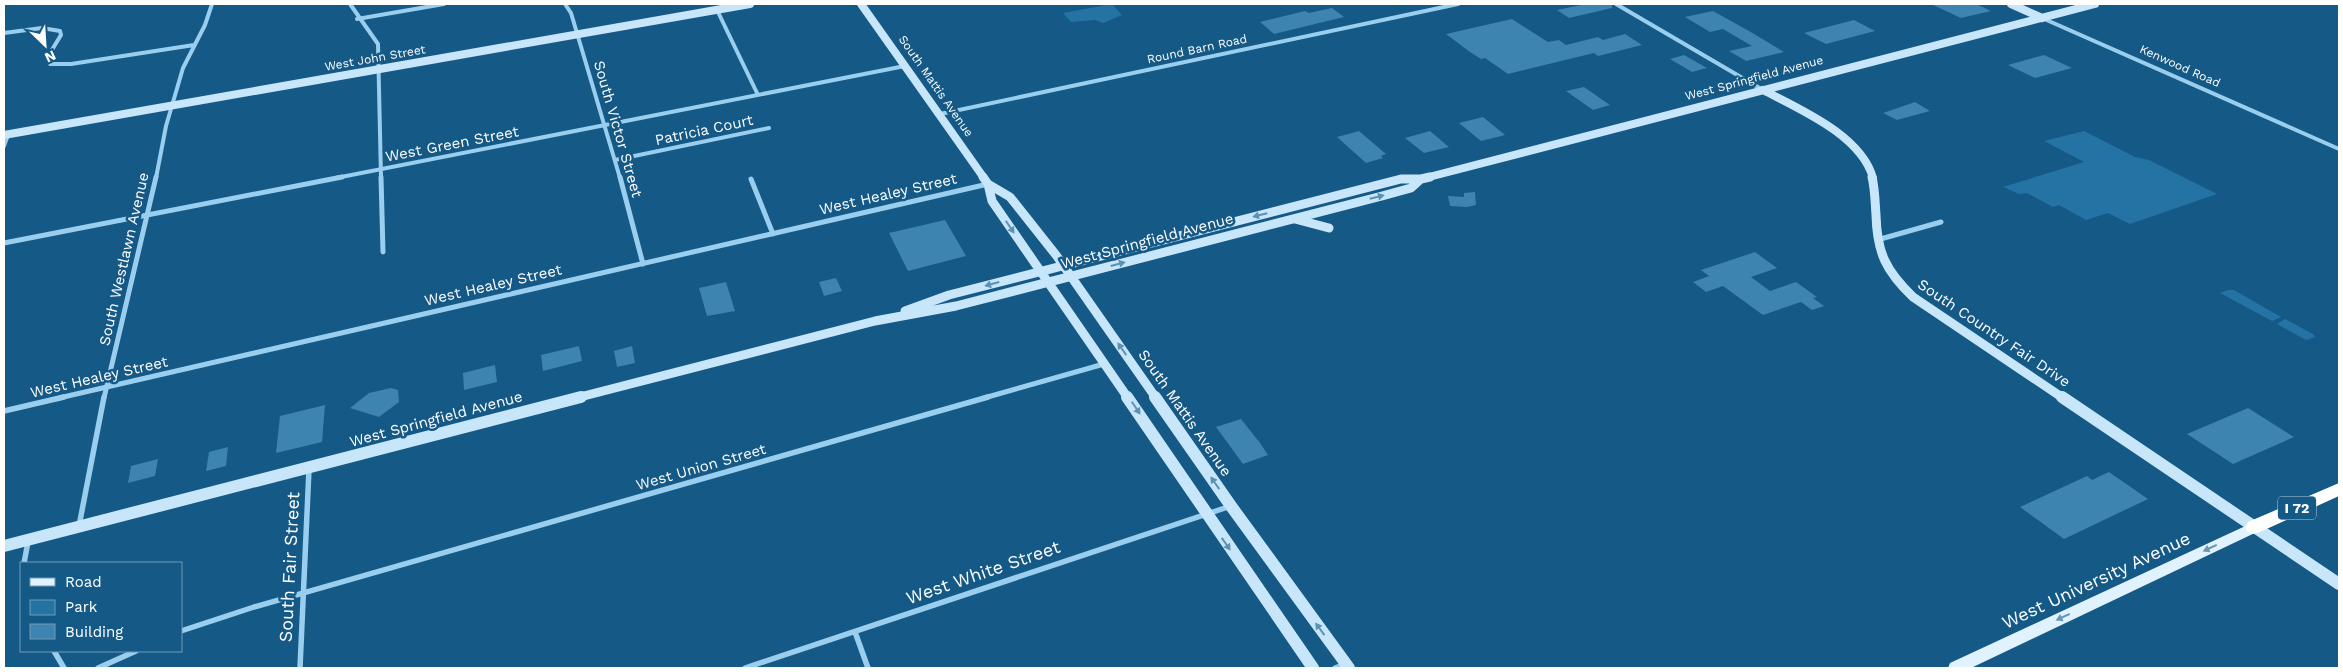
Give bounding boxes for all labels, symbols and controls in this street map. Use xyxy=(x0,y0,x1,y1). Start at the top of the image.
north arrow xyxy=(20,20,70,70)
street label: Round Barn Road xyxy=(1146,32,1248,66)
street label: South Mattis Avenue xyxy=(896,33,976,139)
street label: West John Street xyxy=(323,42,427,74)
street label: Kenwood Road xyxy=(2138,42,2222,90)
text: N xyxy=(42,47,59,66)
street label: West Springfield Avenue xyxy=(1683,53,1825,103)
street label: South Victor Street xyxy=(590,59,646,200)
street label: Patricia Court xyxy=(653,111,755,149)
street label: West Green Street xyxy=(384,122,521,166)
street label: West Healey Street xyxy=(818,169,959,219)
street label: South Westlawn Avenue xyxy=(95,171,153,347)
one-way arrow xyxy=(1370,193,1385,201)
street label: West Springfield Avenue xyxy=(1059,209,1235,273)
one-way arrow xyxy=(1253,211,1268,219)
one-way arrow xyxy=(1005,220,1015,234)
street label: West Healey Street xyxy=(423,260,564,310)
one-way arrow xyxy=(1110,260,1125,268)
street label: South Country Fair Drive xyxy=(1914,275,2074,391)
one-way arrow xyxy=(985,280,1000,288)
one-way arrow xyxy=(1117,343,1127,356)
street label: South Mattis Avenue xyxy=(1134,346,1236,480)
street label: West Healey Street xyxy=(29,352,170,402)
street label: West Springfield Avenue xyxy=(348,387,524,451)
one-way arrow xyxy=(1131,402,1141,415)
street label: West Union Street xyxy=(634,440,769,494)
one-way arrow xyxy=(1210,476,1220,489)
street label: South Fair Street xyxy=(275,491,303,643)
road number: I 72 xyxy=(2278,496,2316,520)
street label: West University Avenue xyxy=(1999,527,2193,633)
street label: West White Street xyxy=(903,536,1063,608)
one-way arrow xyxy=(1221,537,1231,550)
one-way arrow xyxy=(2203,544,2217,552)
legend xyxy=(20,562,182,652)
text: Road xyxy=(65,573,102,591)
text: Park xyxy=(65,598,98,616)
one-way arrow xyxy=(2056,613,2071,622)
one-way arrow xyxy=(1315,622,1325,636)
text: Building xyxy=(65,623,123,641)

